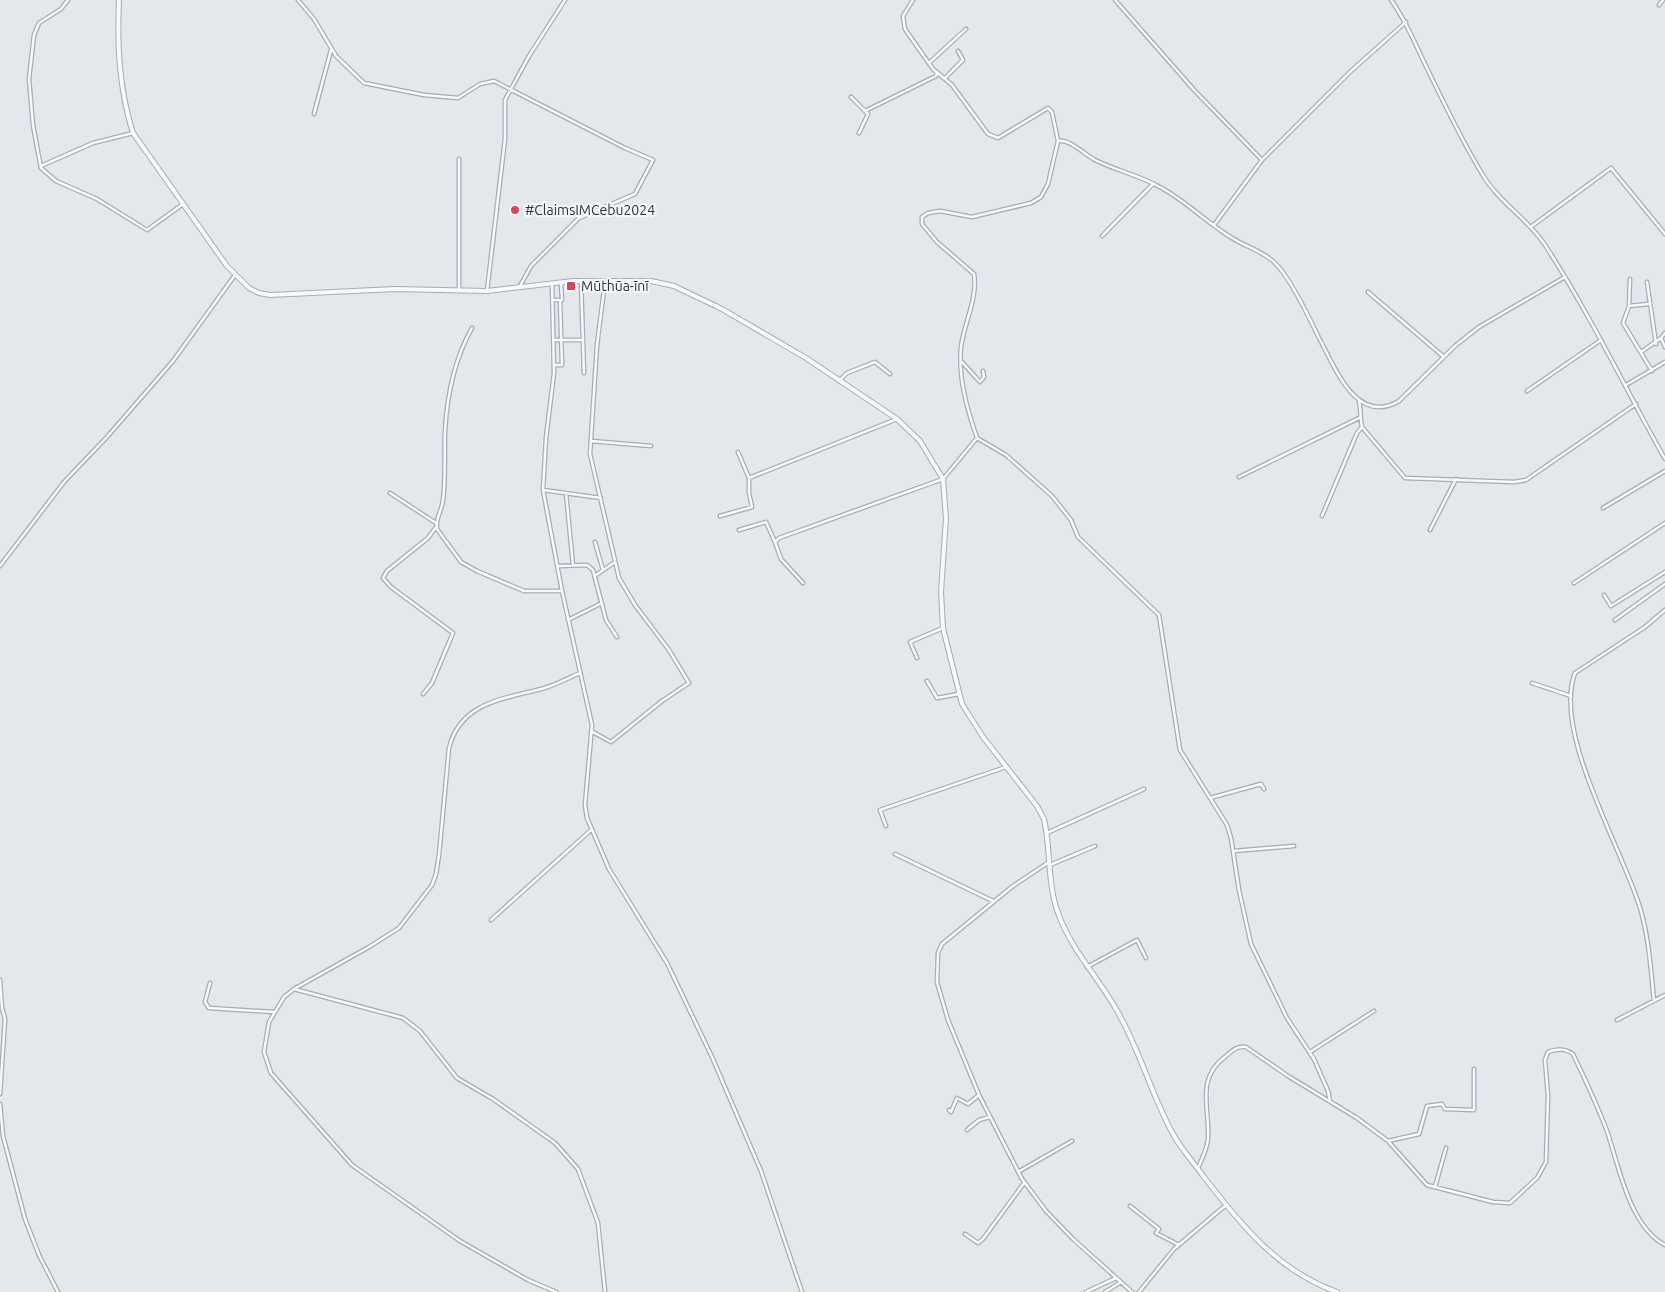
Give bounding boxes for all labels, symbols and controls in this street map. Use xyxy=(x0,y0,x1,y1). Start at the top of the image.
place label: #ClaimsIMCebu2024 xyxy=(525,202,655,218)
marker: #ClaimsIMCebu2024 xyxy=(509,204,521,216)
place label: Mũthũa-ĩnĩ xyxy=(581,278,649,294)
marker: Mũthũa-ĩnĩ xyxy=(565,280,577,292)

